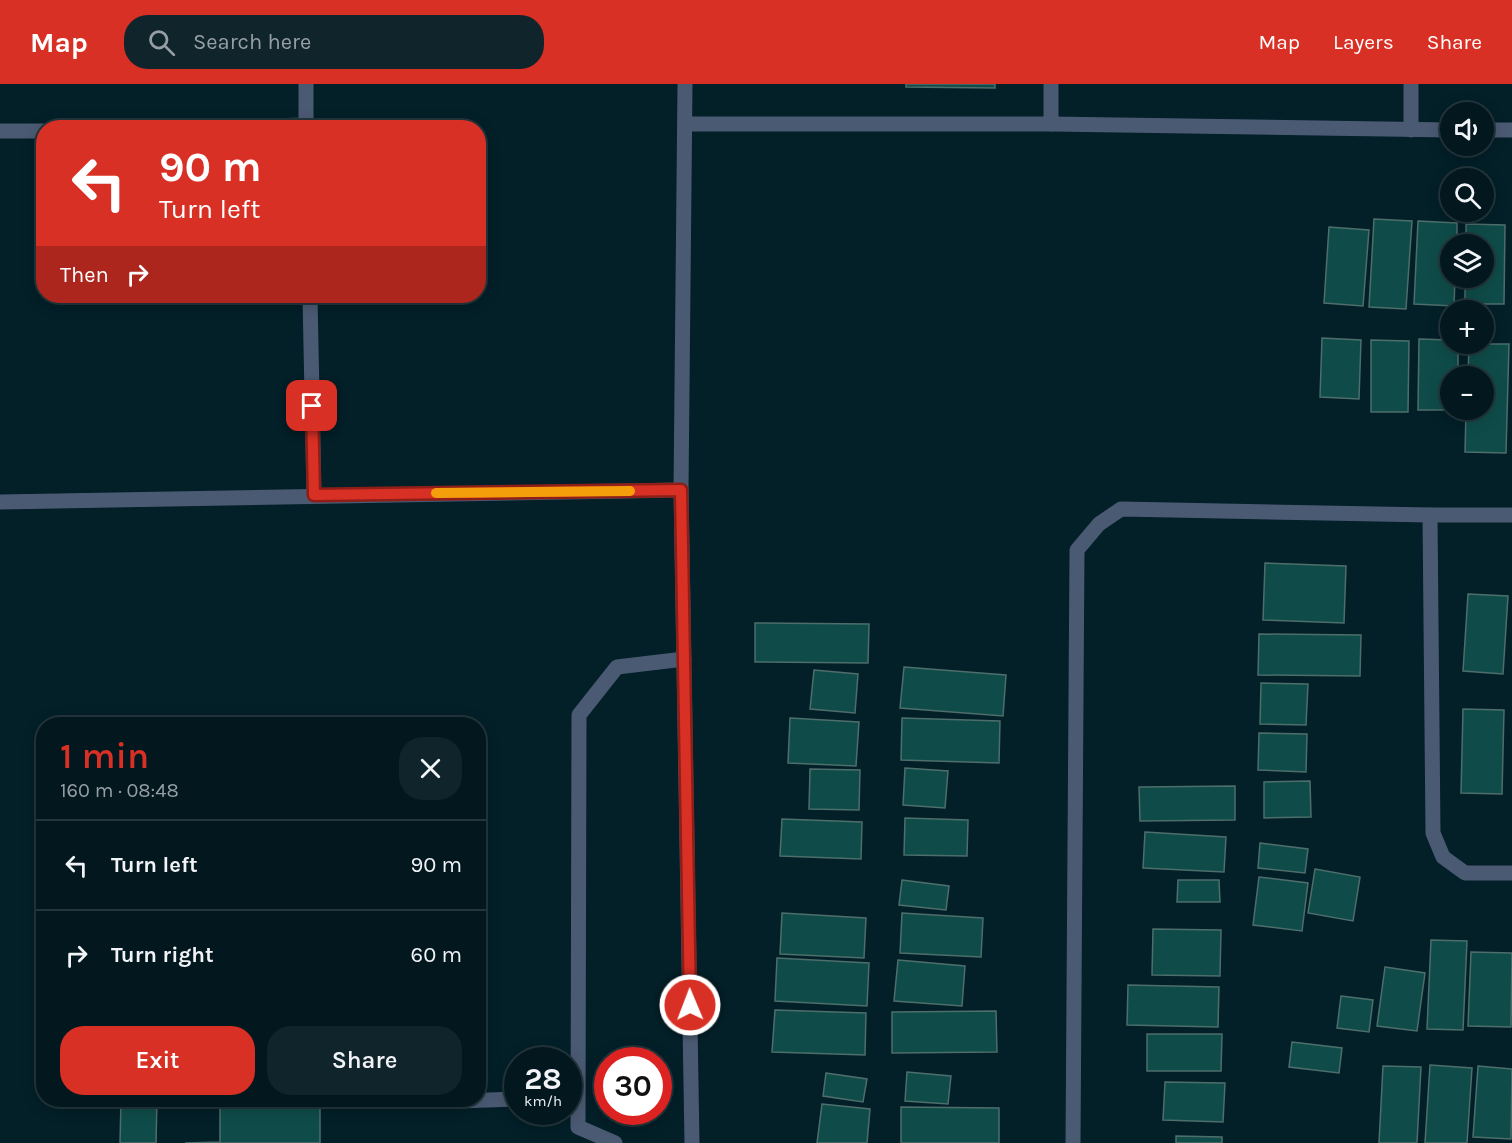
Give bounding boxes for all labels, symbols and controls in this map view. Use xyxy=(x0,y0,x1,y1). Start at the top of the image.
search box xyxy=(124,15,544,69)
text: Map xyxy=(30,26,88,59)
icon: search xyxy=(145,26,178,59)
text: Search here xyxy=(193,29,311,55)
text: Map xyxy=(1258,30,1300,54)
text: Layers xyxy=(1333,30,1394,54)
text: Share xyxy=(1427,30,1482,54)
map controls xyxy=(1440,102,1494,420)
button: sound xyxy=(1440,102,1494,156)
text: 90 m xyxy=(159,142,262,192)
icon: left xyxy=(60,144,138,222)
button: search xyxy=(1440,168,1494,222)
text: Turn left xyxy=(159,193,260,225)
button: layers xyxy=(1440,234,1494,288)
icon: right xyxy=(121,258,154,291)
text: Then xyxy=(60,262,109,288)
button: + xyxy=(1440,300,1494,354)
button: − xyxy=(1440,366,1494,420)
pin xyxy=(286,380,337,431)
icon: arrive xyxy=(295,389,328,422)
text: 1 min xyxy=(60,735,149,777)
button: close xyxy=(399,737,462,800)
text: 160 m · 08:48 xyxy=(60,779,179,802)
icon: left xyxy=(60,849,93,882)
text: Turn left xyxy=(111,852,198,878)
text: 90 m xyxy=(410,852,462,878)
icon: right xyxy=(60,939,93,972)
text: Turn right xyxy=(111,942,214,968)
text: 60 m xyxy=(411,942,462,968)
position arrow xyxy=(658,973,722,1037)
button: Exit xyxy=(60,1026,255,1095)
button: Share xyxy=(267,1026,462,1095)
speed limit sign: 30 xyxy=(594,1047,672,1125)
text: 28 xyxy=(524,1061,562,1097)
text: km/h xyxy=(524,1092,562,1110)

